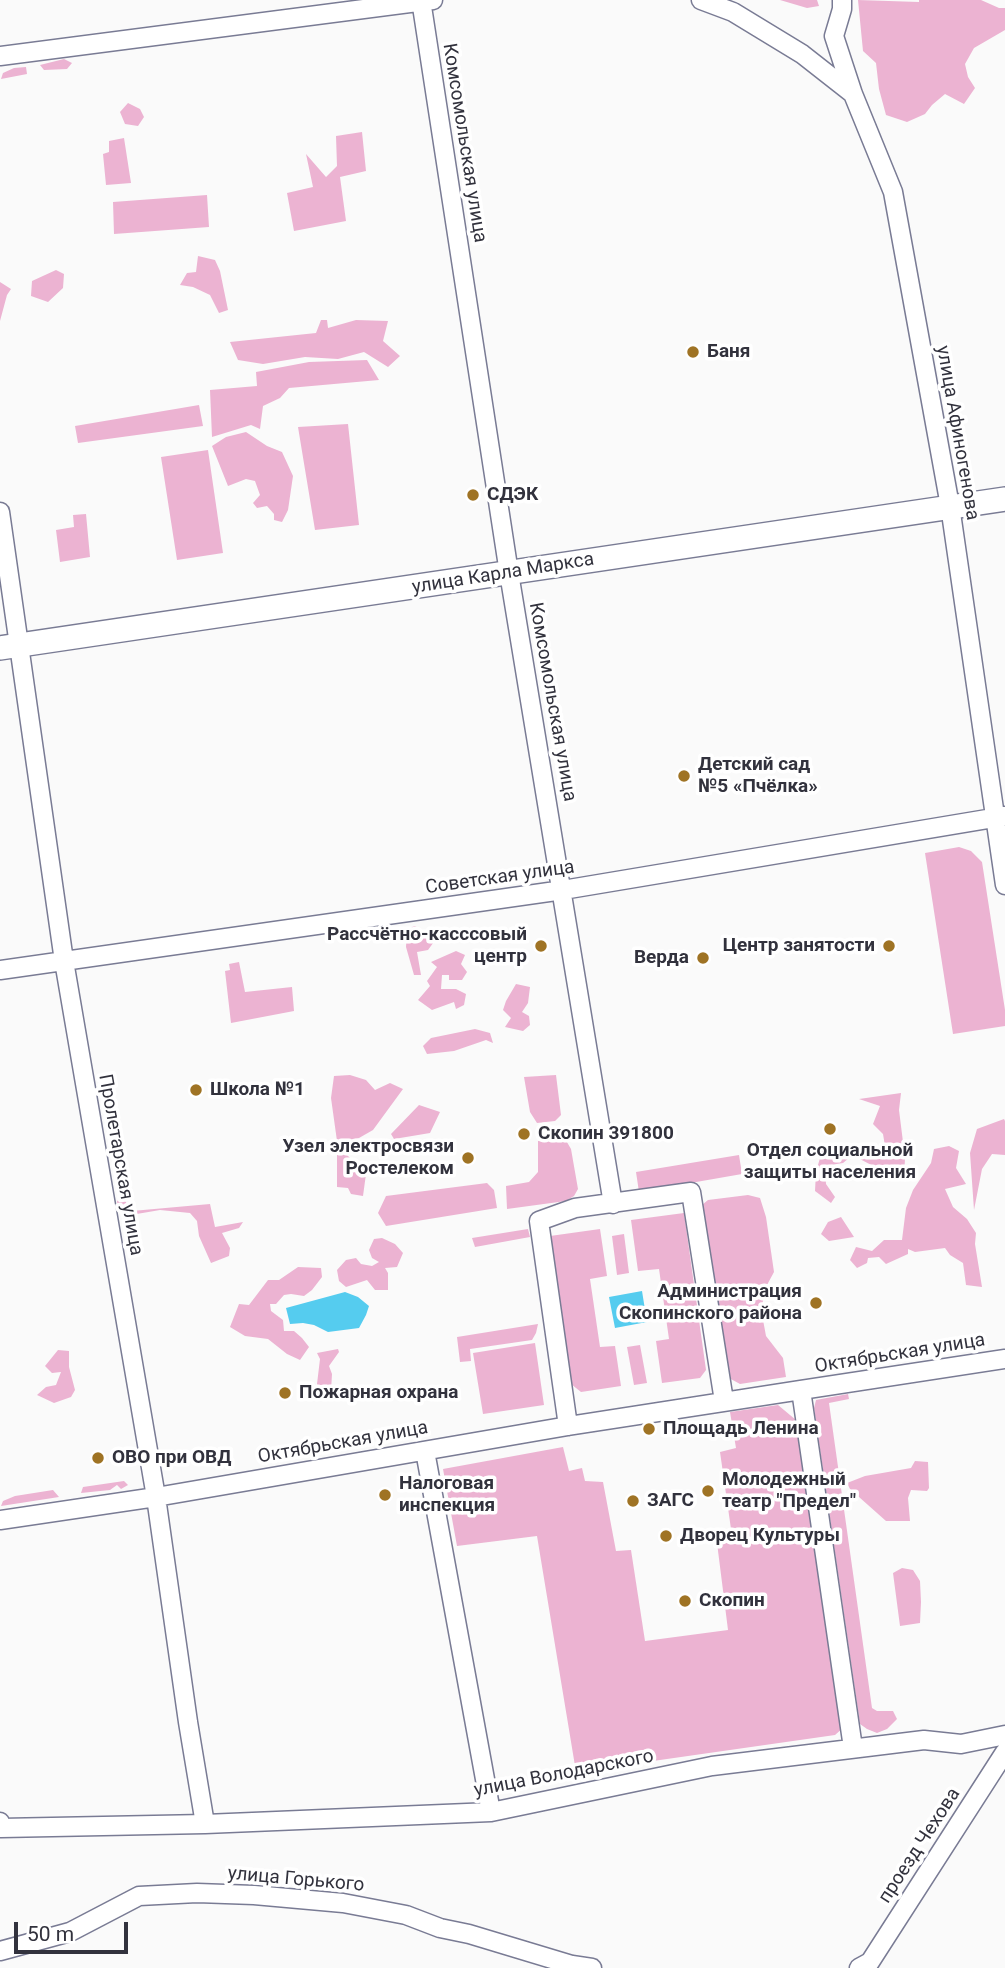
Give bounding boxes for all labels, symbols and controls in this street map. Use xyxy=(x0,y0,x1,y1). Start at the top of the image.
street label: Комсомольская улица xyxy=(437,42,491,244)
place label: Баня xyxy=(707,341,750,363)
marker: Баня xyxy=(685,344,701,360)
street label: улица Афиногенова xyxy=(930,344,984,522)
place label: СДЭК xyxy=(487,484,538,506)
marker: СДЭК xyxy=(465,487,481,503)
street label: улица Карла Маркса xyxy=(410,548,596,600)
street label: Комсомольская улица xyxy=(523,601,581,803)
place label: Детский сад №5 «Пчёлка» xyxy=(698,754,818,798)
marker: Детский сад №5 «Пчёлка» xyxy=(676,768,692,784)
street label: Советская улица xyxy=(424,856,576,900)
place label: Рассчётно-касссовый центр xyxy=(327,924,527,968)
place label: Центр занятости xyxy=(723,935,875,957)
marker: Рассчётно-касссовый центр xyxy=(533,938,549,954)
marker: Центр занятости xyxy=(881,938,897,954)
place label: Верда xyxy=(634,947,689,969)
marker: Верда xyxy=(695,950,711,966)
street label: Пролетарская улица xyxy=(93,1073,147,1257)
place label: Школа №1 xyxy=(210,1079,305,1101)
marker: Школа №1 xyxy=(188,1082,204,1098)
marker: Отдел социальной защиты населения xyxy=(822,1121,838,1137)
place label: Скопин 391800 xyxy=(538,1123,674,1145)
marker: Скопин 391800 xyxy=(516,1126,532,1142)
place label: Узел электросвязи Ростелеком xyxy=(282,1136,454,1180)
place label: Отдел социальной защиты населения xyxy=(744,1140,916,1184)
marker: Узел электросвязи Ростелеком xyxy=(460,1150,476,1166)
place label: Администрация Скопинского района xyxy=(619,1281,802,1325)
marker: Администрация Скопинского района xyxy=(808,1295,824,1311)
street label: Октябрьская улица xyxy=(813,1329,987,1379)
place label: Пожарная охрана xyxy=(299,1382,458,1404)
marker: Пожарная охрана xyxy=(277,1385,293,1401)
street label: Октябрьская улица xyxy=(256,1417,430,1469)
place label: Площадь Ленина xyxy=(663,1418,819,1440)
marker: Площадь Ленина xyxy=(641,1421,657,1437)
place label: ОВО при ОВД xyxy=(112,1447,231,1469)
marker: ОВО при ОВД xyxy=(90,1450,106,1466)
place label: Молодежный театр "Предел" xyxy=(722,1469,856,1513)
place label: Налоговая инспекция xyxy=(399,1473,495,1517)
marker: Молодежный театр "Предел" xyxy=(700,1483,716,1499)
marker: Налоговая инспекция xyxy=(377,1487,393,1503)
place label: ЗАГС xyxy=(647,1490,694,1512)
marker: ЗАГС xyxy=(625,1493,641,1509)
place label: Дворец Культуры xyxy=(680,1525,840,1547)
marker: Дворец Культуры xyxy=(658,1528,674,1544)
place label: Скопин xyxy=(699,1590,765,1612)
marker: Скопин xyxy=(677,1593,693,1609)
street label: улица Володарского xyxy=(472,1745,656,1803)
street label: проезд Чехова xyxy=(874,1784,966,1908)
street label: улица Горького xyxy=(227,1863,365,1897)
scale bar xyxy=(18,1909,131,1953)
text: 50 m xyxy=(27,1922,74,1946)

